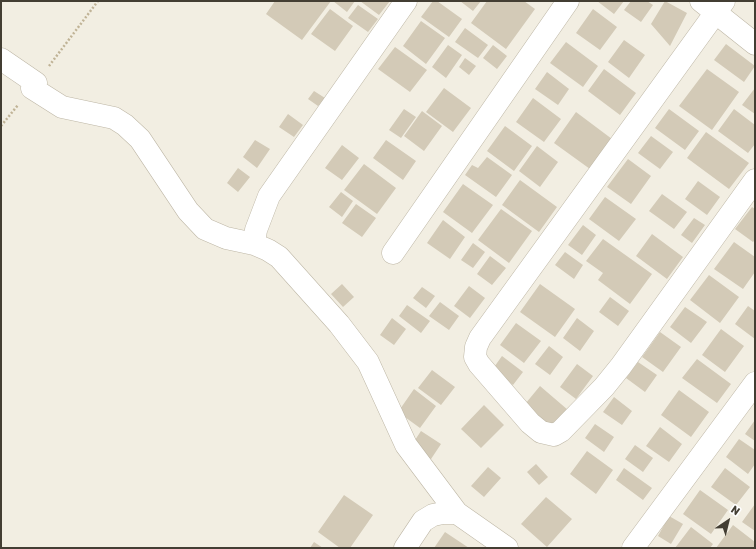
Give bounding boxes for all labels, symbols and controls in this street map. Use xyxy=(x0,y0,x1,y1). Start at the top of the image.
north arrow xyxy=(708,501,748,541)
text: N xyxy=(728,503,742,518)

